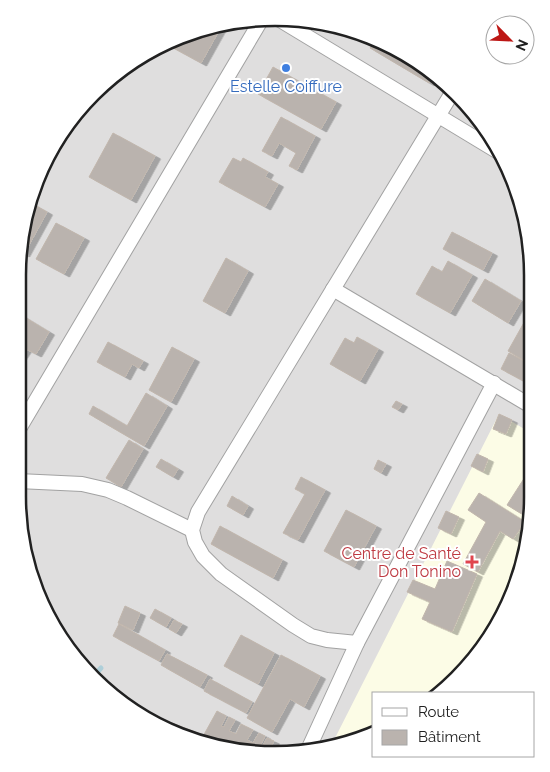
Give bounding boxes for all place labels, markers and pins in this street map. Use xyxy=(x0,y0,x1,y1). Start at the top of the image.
marker: Estelle Coiffure xyxy=(280,62,292,74)
place label: Estelle Coiffure xyxy=(230,77,342,96)
place label: Centre de Santé Don Tonino xyxy=(341,544,461,581)
marker: Centre de Santé Don Tonino xyxy=(465,555,479,569)

